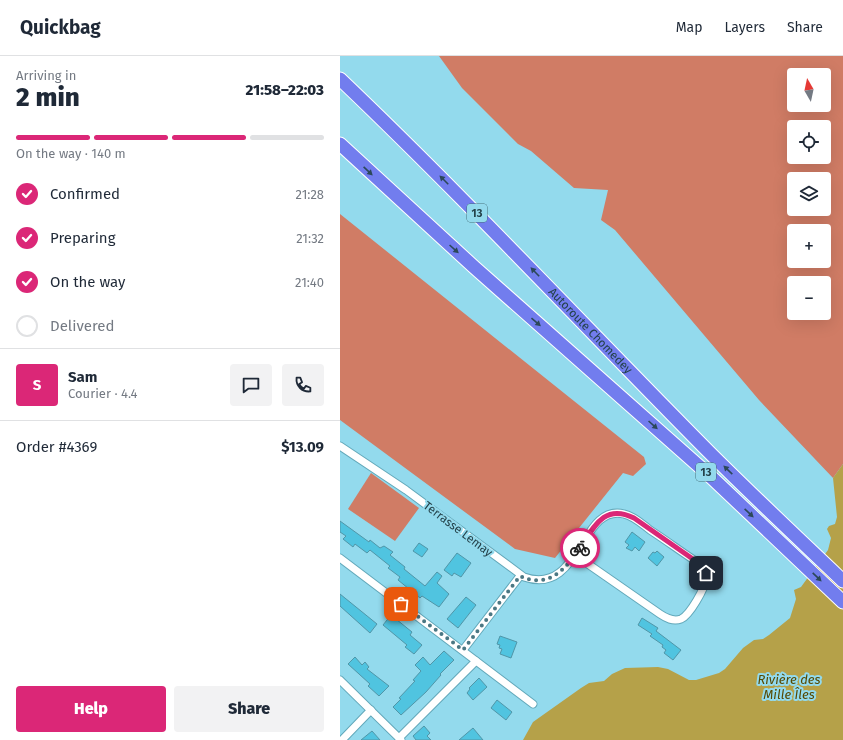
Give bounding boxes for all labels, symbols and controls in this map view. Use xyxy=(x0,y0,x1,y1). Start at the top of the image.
text: Quickbag xyxy=(20,16,101,39)
text: Map xyxy=(676,19,702,36)
text: Layers xyxy=(724,19,765,36)
text: Share xyxy=(787,19,823,36)
text: Arriving in xyxy=(16,68,76,83)
north arrow xyxy=(787,68,831,112)
map controls xyxy=(787,68,831,320)
text: 21:58–22:03 xyxy=(246,81,324,99)
text: 2 min xyxy=(16,82,80,113)
button: locate xyxy=(787,120,831,164)
text: On the way · 140 m xyxy=(16,146,126,161)
one-way arrow xyxy=(363,166,373,175)
button: layers xyxy=(787,172,831,216)
one-way arrow xyxy=(439,175,448,185)
icon: check xyxy=(16,183,38,205)
text: Confirmed xyxy=(50,185,120,203)
text: 21:28 xyxy=(296,187,324,202)
road number: 13 xyxy=(467,204,487,222)
button: + xyxy=(787,224,831,268)
icon: check xyxy=(16,227,38,249)
text: Preparing xyxy=(50,229,115,247)
text: 21:32 xyxy=(296,231,324,246)
one-way arrow xyxy=(449,244,459,254)
one-way arrow xyxy=(530,267,540,277)
icon: check xyxy=(16,271,38,293)
text: On the way xyxy=(50,273,125,291)
text: 21:40 xyxy=(295,275,324,290)
button: − xyxy=(787,276,831,320)
street label: Autoroute Chomedey xyxy=(546,285,635,377)
text: Delivered xyxy=(50,317,114,335)
one-way arrow xyxy=(531,317,541,326)
button: chat xyxy=(230,364,272,406)
button: phone xyxy=(282,364,324,406)
text: Sam xyxy=(68,368,97,386)
text: S xyxy=(33,376,41,394)
text: Courier · 4.4 xyxy=(68,386,138,401)
one-way arrow xyxy=(649,420,658,429)
text: Order #4369 xyxy=(16,438,97,456)
text: $13.09 xyxy=(281,438,324,456)
road number: 13 xyxy=(696,463,716,481)
one-way arrow xyxy=(723,465,733,475)
street label: Terrasse Lemay xyxy=(421,498,495,560)
one-way arrow xyxy=(744,508,754,518)
courier xyxy=(560,528,600,568)
icon: bike xyxy=(569,537,591,559)
pin xyxy=(689,556,723,590)
icon: home xyxy=(695,562,717,584)
one-way arrow xyxy=(812,572,821,581)
pin xyxy=(384,587,418,621)
icon: bag xyxy=(390,593,412,615)
water label: Rivière des Mille Îles xyxy=(757,672,821,702)
button: Help xyxy=(16,686,166,732)
button: Share xyxy=(174,686,324,732)

